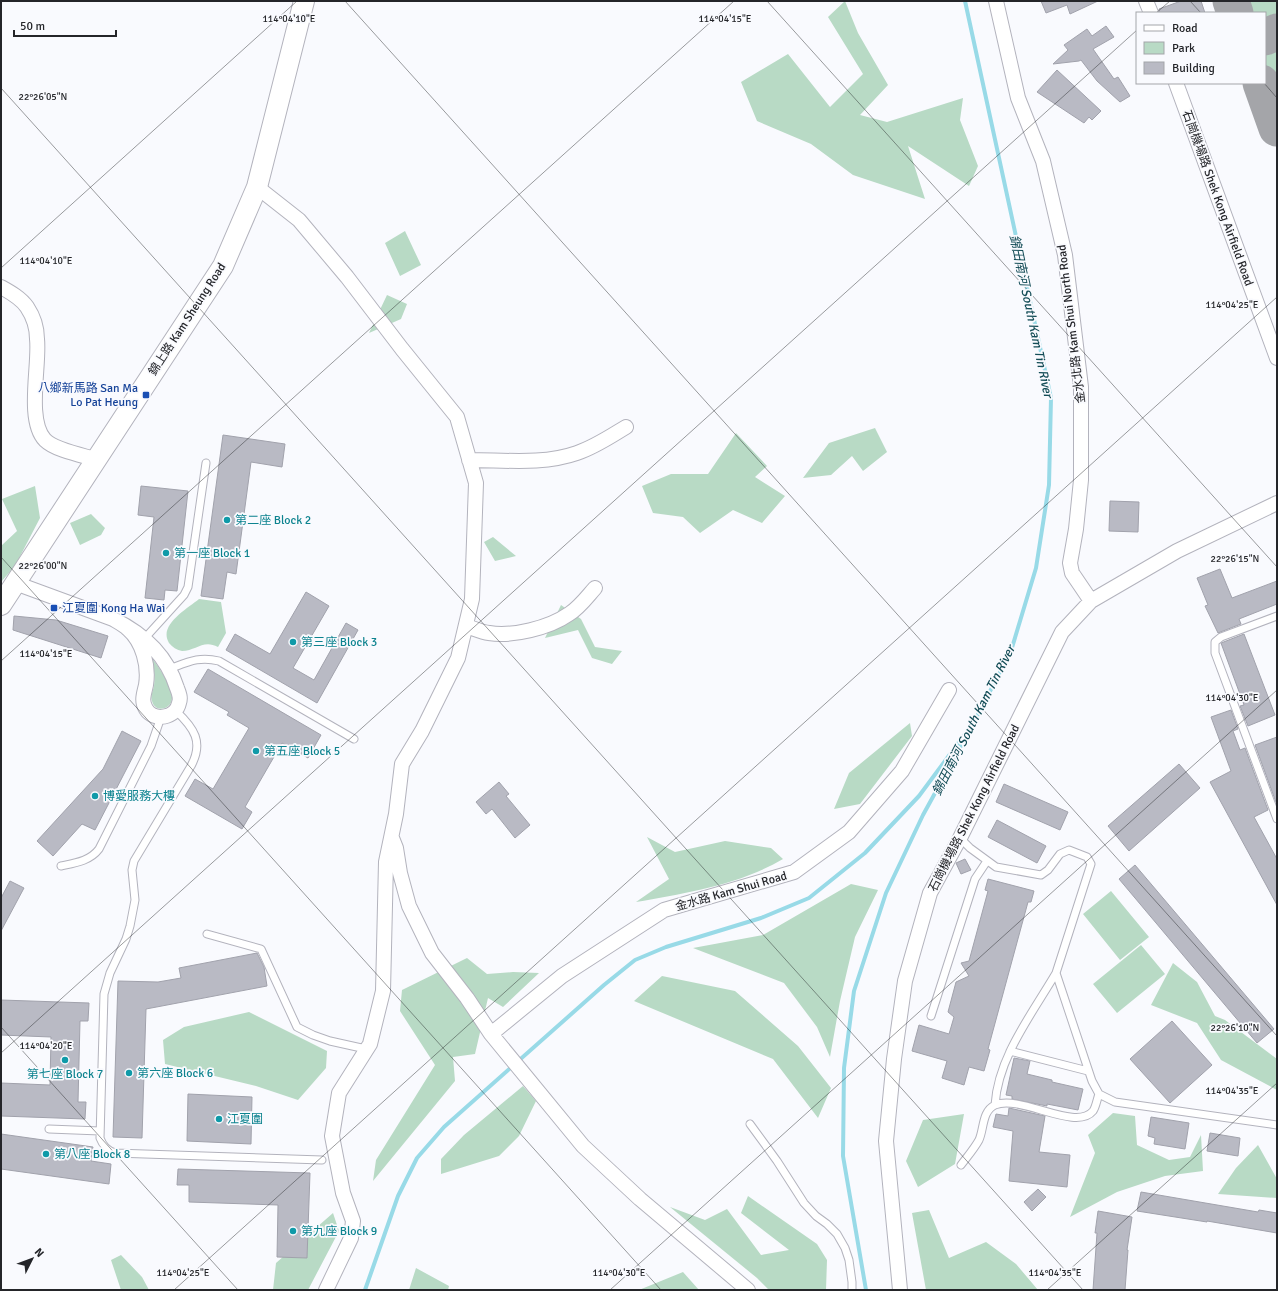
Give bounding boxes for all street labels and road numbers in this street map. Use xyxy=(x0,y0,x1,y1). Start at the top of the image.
street label: 石崗機場路 Shek Kong Airfield Road xyxy=(1179,108,1256,288)
street label: 金水北路 Kam Shui North Road xyxy=(1054,244,1089,404)
street label: 錦上路 Kam Sheung Road xyxy=(145,260,229,378)
street label: 石崗機場路 Shek Kong Airfield Road xyxy=(926,722,1023,894)
street label: 金水路 Kam Shui Road xyxy=(674,868,789,915)

